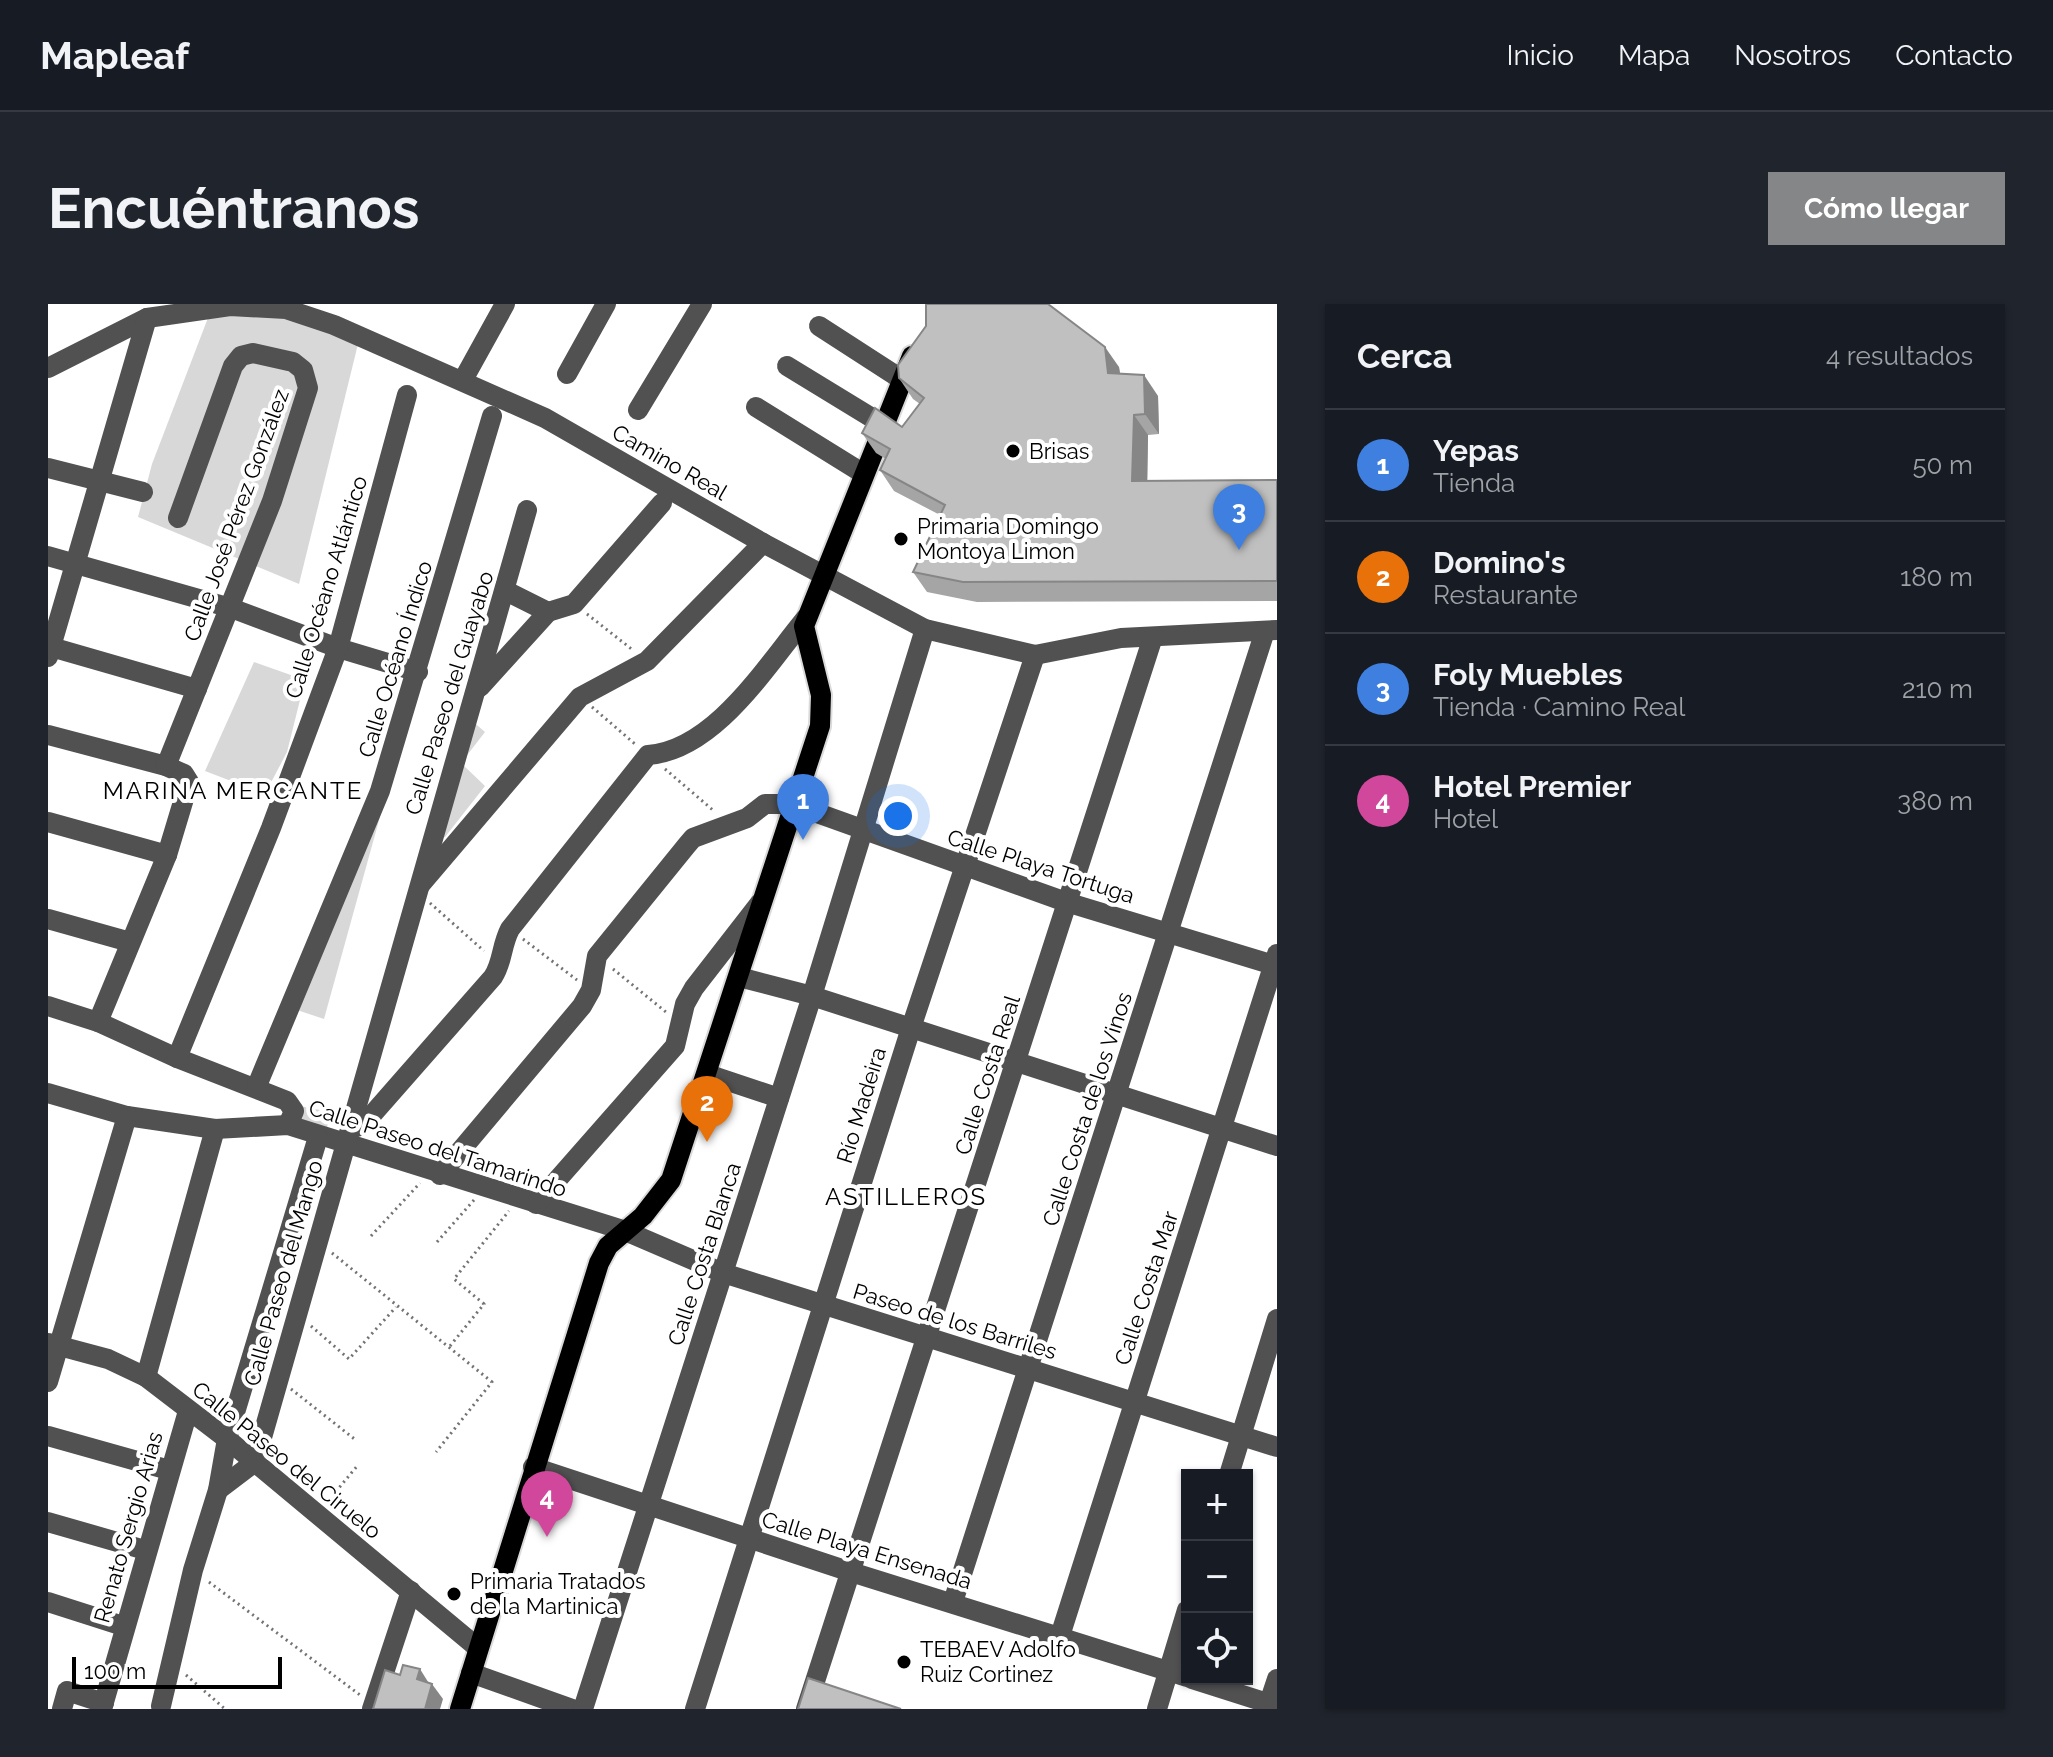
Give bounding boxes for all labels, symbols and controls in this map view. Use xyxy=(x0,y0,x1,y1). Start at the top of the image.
text: Mapleaf xyxy=(40,33,189,78)
text: Inicio xyxy=(1506,39,1574,72)
text: Mapa xyxy=(1618,39,1690,72)
text: Nosotros xyxy=(1734,39,1851,72)
text: Contacto xyxy=(1895,39,2013,72)
button: Cómo llegar xyxy=(1768,172,2005,245)
text: Encuéntranos xyxy=(48,175,419,241)
text: Cerca xyxy=(1357,336,1452,376)
text: 4 resultados xyxy=(1826,341,1973,371)
street label: Calle José Pérez González xyxy=(178,385,294,645)
street label: Camino Real xyxy=(608,419,732,505)
text: Yepas xyxy=(1433,433,1519,468)
place label: Brisas xyxy=(1029,438,1089,464)
marker: Brisas xyxy=(1004,442,1022,460)
text: 1 xyxy=(1377,450,1389,480)
text: 50 m xyxy=(1912,450,1973,480)
text: Tienda xyxy=(1433,468,1515,498)
street label: Calle Océano Atlántico xyxy=(280,472,372,702)
pin: 3 xyxy=(1213,484,1265,550)
place label: Primaria Domingo Montoya Limon xyxy=(917,513,1099,564)
marker: Primaria Domingo Montoya Limon xyxy=(892,530,910,548)
text: Domino's xyxy=(1433,545,1566,580)
street label: Calle Océano Índico xyxy=(353,557,437,761)
text: 2 xyxy=(1376,562,1390,592)
text: 180 m xyxy=(1900,562,1973,592)
street label: Calle Paseo del Guayabo xyxy=(399,568,499,818)
text: Restaurante xyxy=(1433,580,1578,610)
text: Foly Muebles xyxy=(1433,657,1623,692)
text: 3 xyxy=(1376,674,1390,704)
text: 210 m xyxy=(1902,674,1973,704)
text: Tienda · Camino Real xyxy=(1433,692,1685,722)
text: Hotel Premier xyxy=(1433,769,1631,804)
pin: 1 xyxy=(777,774,829,840)
district label: MARINA MERCANTE xyxy=(103,776,363,805)
text: 4 xyxy=(1376,786,1390,816)
text: 380 m xyxy=(1897,786,1973,816)
your location xyxy=(878,796,918,836)
text: Hotel xyxy=(1433,804,1498,834)
street label: Calle Playa Tortuga xyxy=(944,823,1138,909)
street label: Calle Costa de los Vinos xyxy=(1037,989,1137,1229)
street label: Calle Costa Real xyxy=(949,992,1025,1158)
street label: Río Madeira xyxy=(831,1044,891,1166)
pin: 2 xyxy=(681,1076,733,1142)
street label: Calle Paseo del Tamarindo xyxy=(306,1094,570,1202)
street label: Calle Paseo del Mango xyxy=(238,1157,328,1389)
street label: Calle Costa Blanca xyxy=(662,1159,746,1349)
district label: ASTILLEROS xyxy=(825,1182,987,1211)
street label: Calle Costa Mar xyxy=(1109,1208,1183,1368)
street label: Paseo de los Barriles xyxy=(850,1278,1060,1364)
street label: Calle Paseo del Ciruelo xyxy=(187,1376,387,1544)
street label: Renato Sergio Arias xyxy=(88,1428,168,1626)
map controls xyxy=(1181,1469,1253,1685)
button: + xyxy=(1181,1469,1253,1541)
pin: 4 xyxy=(521,1471,573,1537)
street label: Calle Playa Ensenada xyxy=(759,1506,975,1594)
button: − xyxy=(1181,1541,1253,1613)
place label: Primaria Tratados de la Martinica xyxy=(470,1568,646,1619)
marker: Primaria Tratados de la Martinica xyxy=(445,1585,463,1603)
button: locate xyxy=(1181,1613,1253,1685)
place label: TEBAEV Adolfo Ruiz Cortinez xyxy=(920,1636,1076,1687)
scale bar xyxy=(72,1653,282,1689)
marker: TEBAEV Adolfo Ruiz Cortinez xyxy=(895,1653,913,1671)
text: 100 m xyxy=(84,1658,146,1684)

